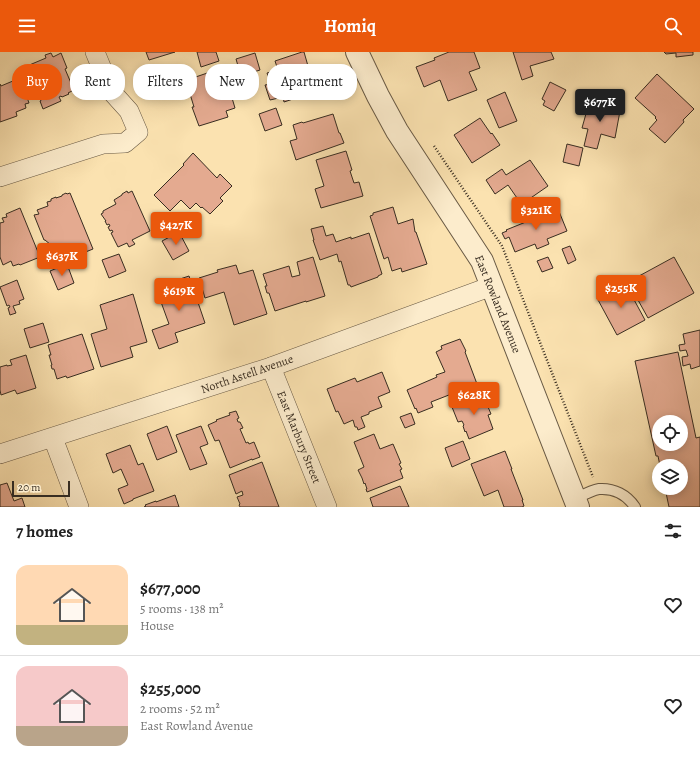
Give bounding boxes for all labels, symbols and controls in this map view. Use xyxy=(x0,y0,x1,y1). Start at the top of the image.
text: Homiq xyxy=(324,14,376,38)
icon: menu xyxy=(16,15,38,37)
icon: search xyxy=(662,15,684,37)
chip: Buy xyxy=(12,64,62,100)
chip: Rent xyxy=(70,64,125,100)
chip: Filters xyxy=(133,64,197,100)
chip: New xyxy=(205,64,259,100)
chip: Apartment xyxy=(267,64,357,100)
pin: $677K xyxy=(572,89,628,123)
text: $677K xyxy=(584,93,616,110)
pin: $321K xyxy=(508,197,564,231)
text: $321K xyxy=(520,201,552,218)
pin: $427K xyxy=(148,212,204,246)
text: $427K xyxy=(160,216,192,233)
pin: $637K xyxy=(34,243,90,277)
text: $637K xyxy=(46,247,78,264)
street label: East Rowland Avenue xyxy=(471,253,525,355)
pin: $255K xyxy=(593,275,649,309)
pin: $619K xyxy=(151,278,207,312)
text: $255K xyxy=(605,279,637,296)
text: $619K xyxy=(163,282,195,299)
street label: North Astell Avenue xyxy=(199,351,295,397)
pin: $628K xyxy=(446,382,502,416)
text: $628K xyxy=(457,386,491,403)
street label: East Marbury Street xyxy=(273,388,325,486)
map controls xyxy=(652,415,688,495)
button: locate xyxy=(652,415,688,451)
button: layers xyxy=(652,459,688,495)
scale bar xyxy=(12,479,70,498)
text: 20 m xyxy=(18,480,40,495)
text: 7 homes xyxy=(16,520,73,543)
icon: filters xyxy=(662,520,684,542)
text: $677,000 xyxy=(140,577,201,600)
icon: home xyxy=(48,581,96,629)
icon: heart xyxy=(662,594,684,616)
text: 5 rooms · 138 m² xyxy=(140,600,224,617)
text: House xyxy=(140,617,174,634)
text: $255,000 xyxy=(140,677,201,700)
icon: home xyxy=(48,682,96,730)
icon: heart xyxy=(662,695,684,717)
text: 2 rooms · 52 m² xyxy=(140,700,220,717)
text: East Rowland Avenue xyxy=(140,717,253,734)

